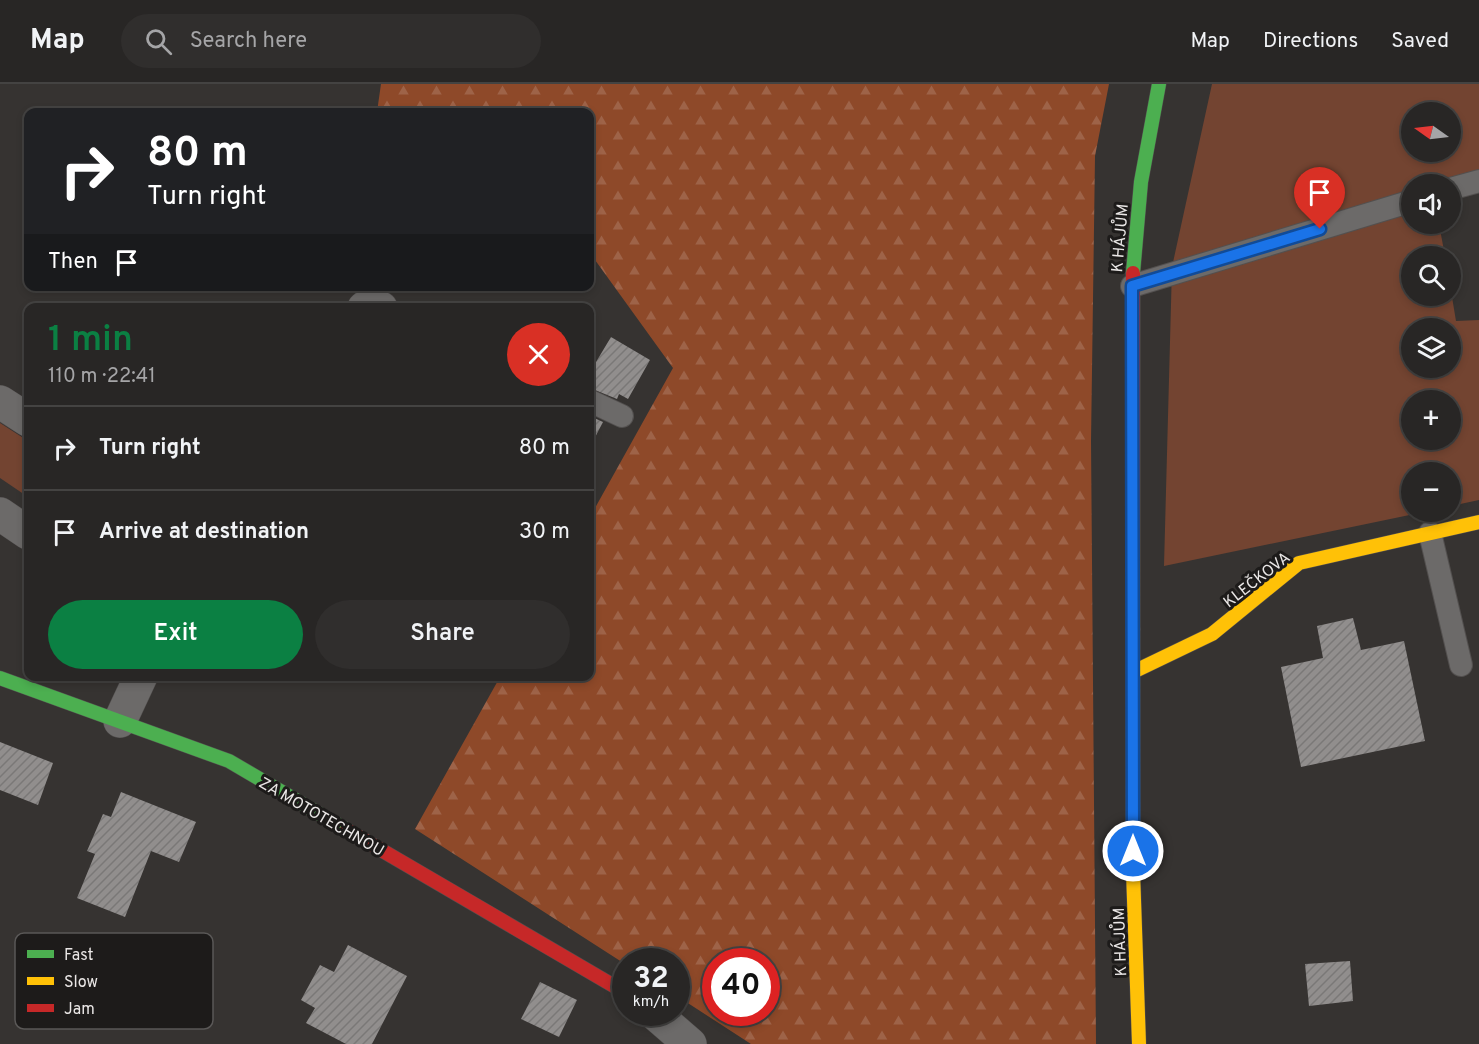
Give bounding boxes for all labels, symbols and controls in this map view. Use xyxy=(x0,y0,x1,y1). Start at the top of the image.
search box xyxy=(121,14,541,68)
text: Map xyxy=(30,23,85,59)
icon: search xyxy=(142,25,175,58)
text: Search here xyxy=(190,28,307,55)
text: Map xyxy=(1190,28,1230,55)
text: Directions xyxy=(1263,28,1358,55)
text: Saved xyxy=(1391,28,1449,55)
north arrow xyxy=(1401,102,1461,162)
map controls xyxy=(1401,102,1461,522)
text: 80 m xyxy=(147,128,248,181)
icon: right xyxy=(48,132,126,210)
pin xyxy=(1294,167,1345,229)
button: sound xyxy=(1401,174,1461,234)
icon: arrive xyxy=(1303,176,1336,209)
text: Turn right xyxy=(147,180,266,214)
street label: K HÁJŮM xyxy=(1105,203,1134,273)
icon: arrive xyxy=(110,246,143,279)
button: search xyxy=(1401,246,1461,306)
text: Then xyxy=(48,249,98,276)
text: 1 min xyxy=(48,318,133,364)
button: layers xyxy=(1401,318,1461,378)
button: close xyxy=(507,323,570,386)
text: 110 m · 22:41 xyxy=(48,364,156,390)
button: + xyxy=(1401,390,1461,450)
icon: right xyxy=(48,432,81,465)
text: Turn right xyxy=(99,435,201,462)
text: 80 m xyxy=(519,435,570,462)
button: − xyxy=(1401,462,1461,522)
icon: arrive xyxy=(48,516,81,549)
text: Arrive at destination xyxy=(99,519,309,546)
text: 30 m xyxy=(519,519,570,546)
street label: KLEČKOVA xyxy=(1219,547,1295,613)
button: Exit xyxy=(48,600,303,669)
button: Share xyxy=(315,600,570,669)
street label: ZA MOTOTECHNOU xyxy=(255,774,387,862)
position arrow xyxy=(1101,819,1165,883)
street label: K HÁJŮM xyxy=(1107,907,1132,977)
legend xyxy=(15,933,213,1029)
text: Fast xyxy=(64,946,94,966)
speed limit sign: 40 xyxy=(702,948,780,1026)
text: 32 xyxy=(633,961,669,998)
text: Slow xyxy=(64,973,98,993)
text: km/h xyxy=(633,993,669,1012)
text: Jam xyxy=(64,1000,95,1020)

